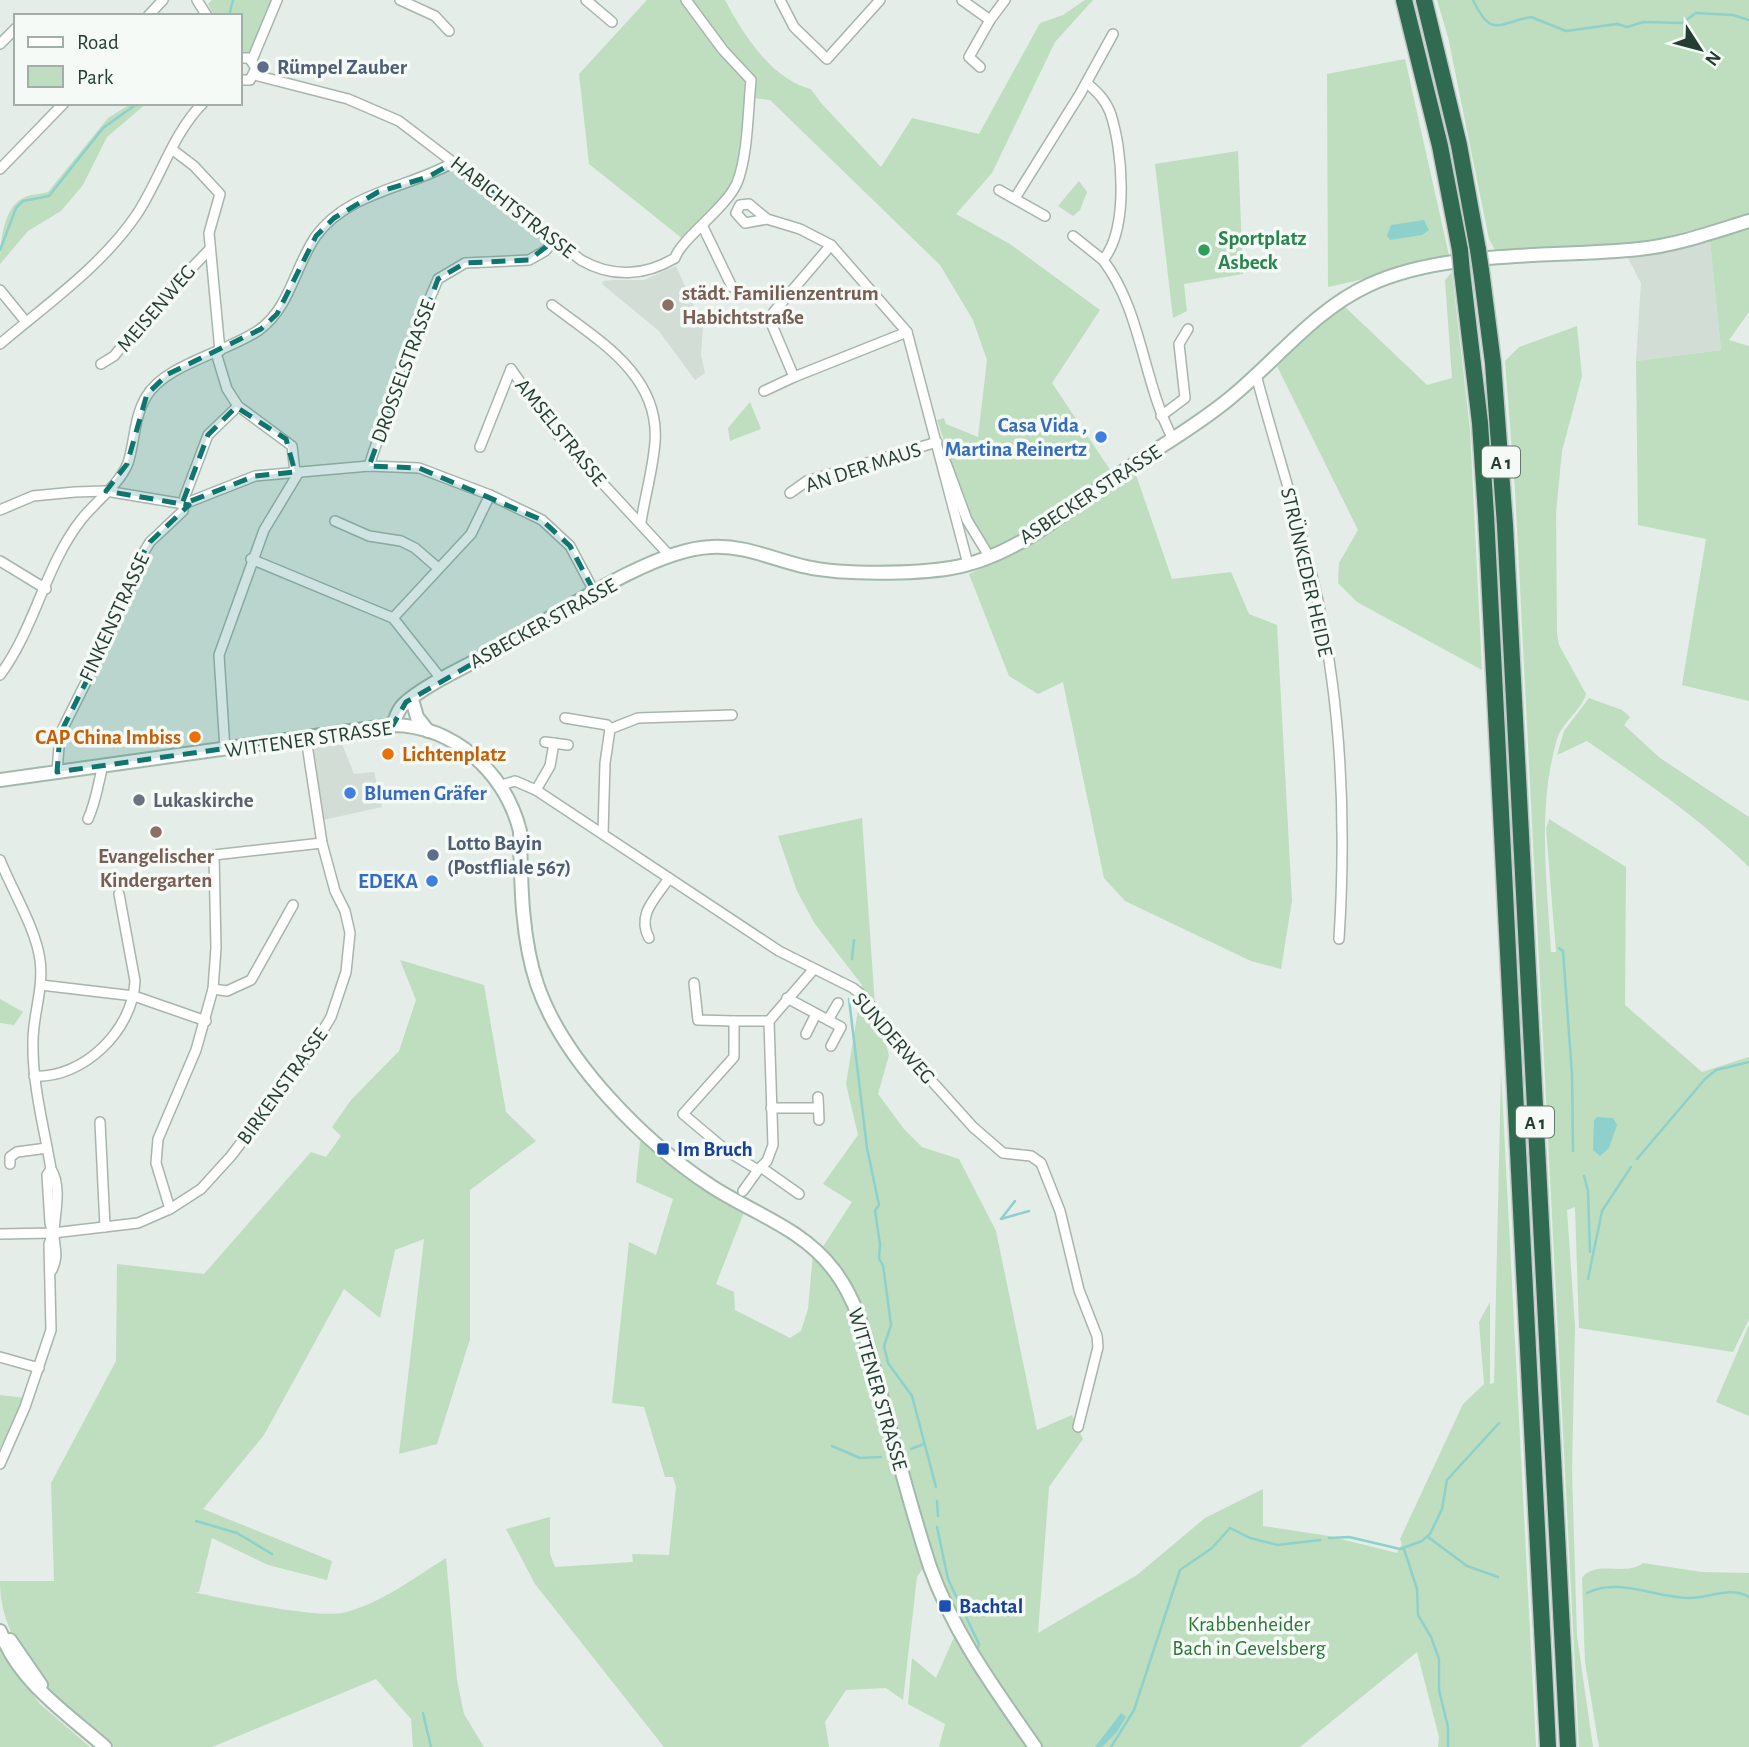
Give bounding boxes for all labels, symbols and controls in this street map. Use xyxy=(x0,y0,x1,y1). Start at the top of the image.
legend xyxy=(14,14,242,105)
north arrow xyxy=(1665,14,1735,84)
text: Road xyxy=(77,32,119,53)
text: N xyxy=(1701,47,1724,69)
place label: Rümpel Zauber xyxy=(277,57,408,78)
marker: Rümpel Zauber xyxy=(255,59,271,75)
text: Park xyxy=(77,67,114,88)
street label: HABICHTSTRASSE xyxy=(446,152,579,262)
place label: Sportplatz Asbeck xyxy=(1218,228,1307,273)
marker: Sportplatz Asbeck xyxy=(1196,242,1212,258)
street label: MEISENWEG xyxy=(113,261,200,356)
place label: städt. Familienzentrum Habichtstraße xyxy=(682,283,879,328)
street label: DROSSELSTRASSE xyxy=(368,297,439,446)
marker: städt. Familienzentrum Habichtstraße xyxy=(660,297,676,313)
street label: AMSELSTRASSE xyxy=(511,375,610,490)
place label: Casa Vida , Martina Reinertz xyxy=(945,415,1087,460)
marker: Casa Vida , Martina Reinertz xyxy=(1093,429,1109,445)
street label: AN DER MAUS xyxy=(803,439,924,496)
street label: ASBECKER STRASSE xyxy=(1016,441,1165,548)
road number: A 1 xyxy=(1482,446,1520,477)
street label: STRÜNKEDER HEIDE xyxy=(1277,485,1337,659)
street label: FINKENSTRASSE xyxy=(76,550,153,684)
street label: ASBECKER STRASSE xyxy=(466,574,620,672)
street label: WITTENER STRASSE xyxy=(223,717,393,762)
place label: CAP China Imbiss xyxy=(35,727,181,748)
marker: CAP China Imbiss xyxy=(187,729,203,745)
place label: Lichtenplatz xyxy=(402,744,506,765)
marker: Lichtenplatz xyxy=(380,746,396,762)
place label: Blumen Gräfer xyxy=(364,783,487,804)
marker: Blumen Gräfer xyxy=(342,785,358,801)
place label: Lukaskirche xyxy=(153,790,254,811)
marker: Lukaskirche xyxy=(131,792,147,808)
marker: Evangelischer Kindergarten xyxy=(148,824,164,840)
place label: Lotto Bayin (Postfliale 567) xyxy=(447,833,571,878)
place label: Evangelischer Kindergarten xyxy=(98,846,215,891)
marker: Lotto Bayin (Postfliale 567) xyxy=(425,847,441,863)
place label: EDEKA xyxy=(358,871,418,892)
marker: EDEKA xyxy=(424,873,440,889)
street label: SUNDERWEG xyxy=(848,989,939,1088)
street label: BIRKENSTRASSE xyxy=(233,1024,331,1148)
road number: A 1 xyxy=(1516,1106,1554,1138)
place label: Im Bruch xyxy=(677,1139,753,1160)
marker: Im Bruch xyxy=(655,1141,671,1157)
street label: WITTENER STRASSE xyxy=(844,1306,911,1473)
place label: Bachtal xyxy=(959,1596,1023,1617)
marker: Bachtal xyxy=(937,1598,953,1614)
park label: Krabbenheider Bach in Gevelsberg xyxy=(1172,1614,1326,1659)

